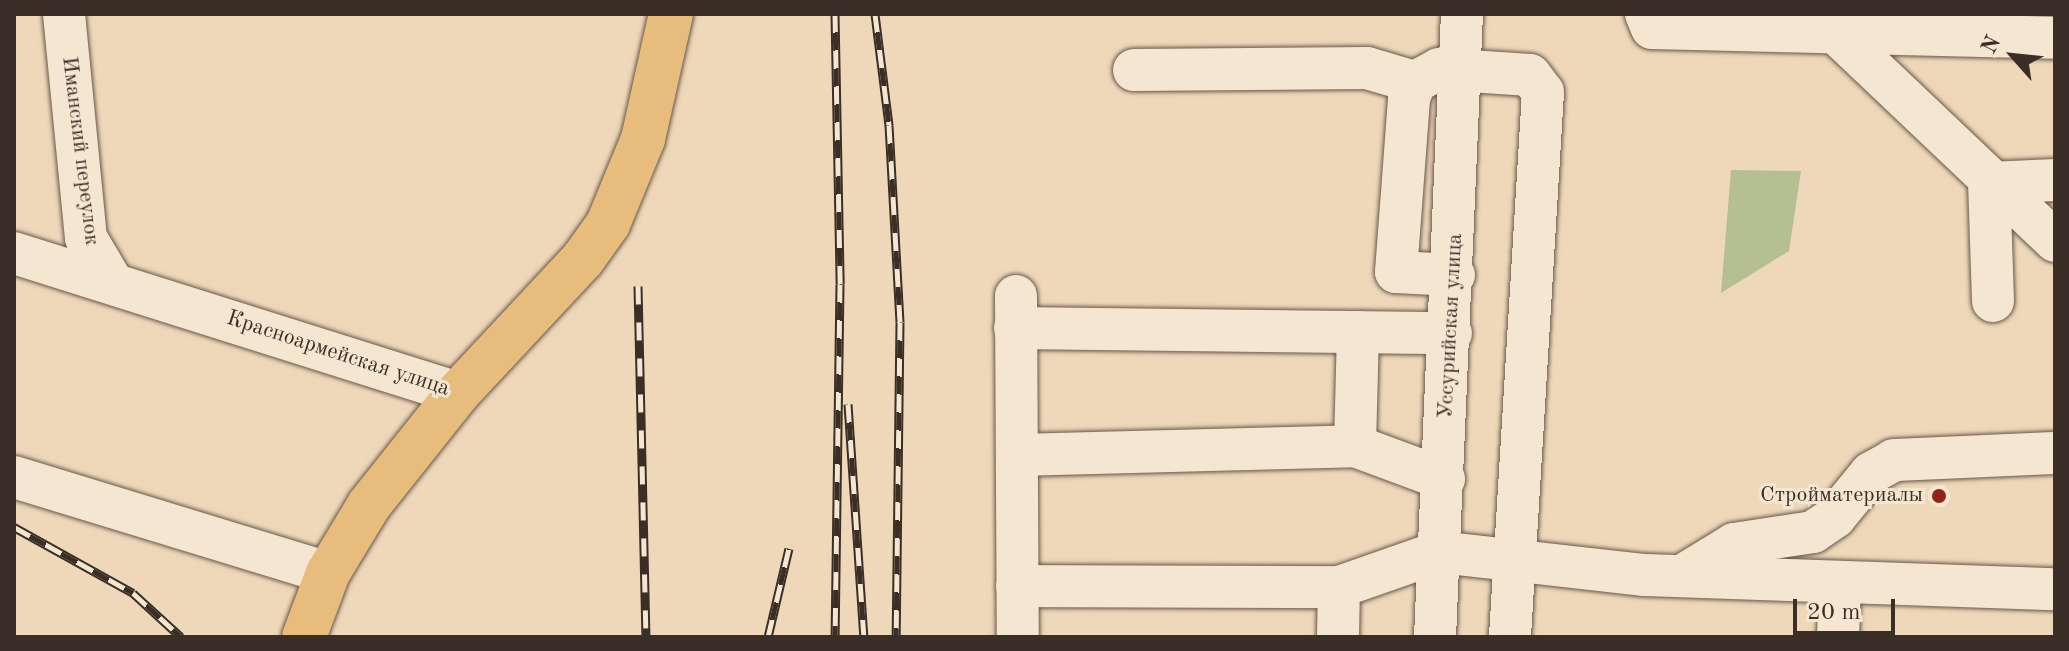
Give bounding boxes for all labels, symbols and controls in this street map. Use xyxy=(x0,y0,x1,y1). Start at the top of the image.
north arrow xyxy=(1973,16,2053,96)
text: N xyxy=(1978,33,2005,58)
street label: Иманский переулок xyxy=(55,55,105,247)
street label: Уссурийская улица xyxy=(1433,233,1469,419)
street label: Красноармейская улица xyxy=(223,305,453,403)
place label: Стройматериалы xyxy=(1760,483,1923,509)
marker: Стройматериалы xyxy=(1930,487,1948,505)
scale bar xyxy=(1797,583,1899,633)
text: 20 m xyxy=(1807,601,1861,625)

